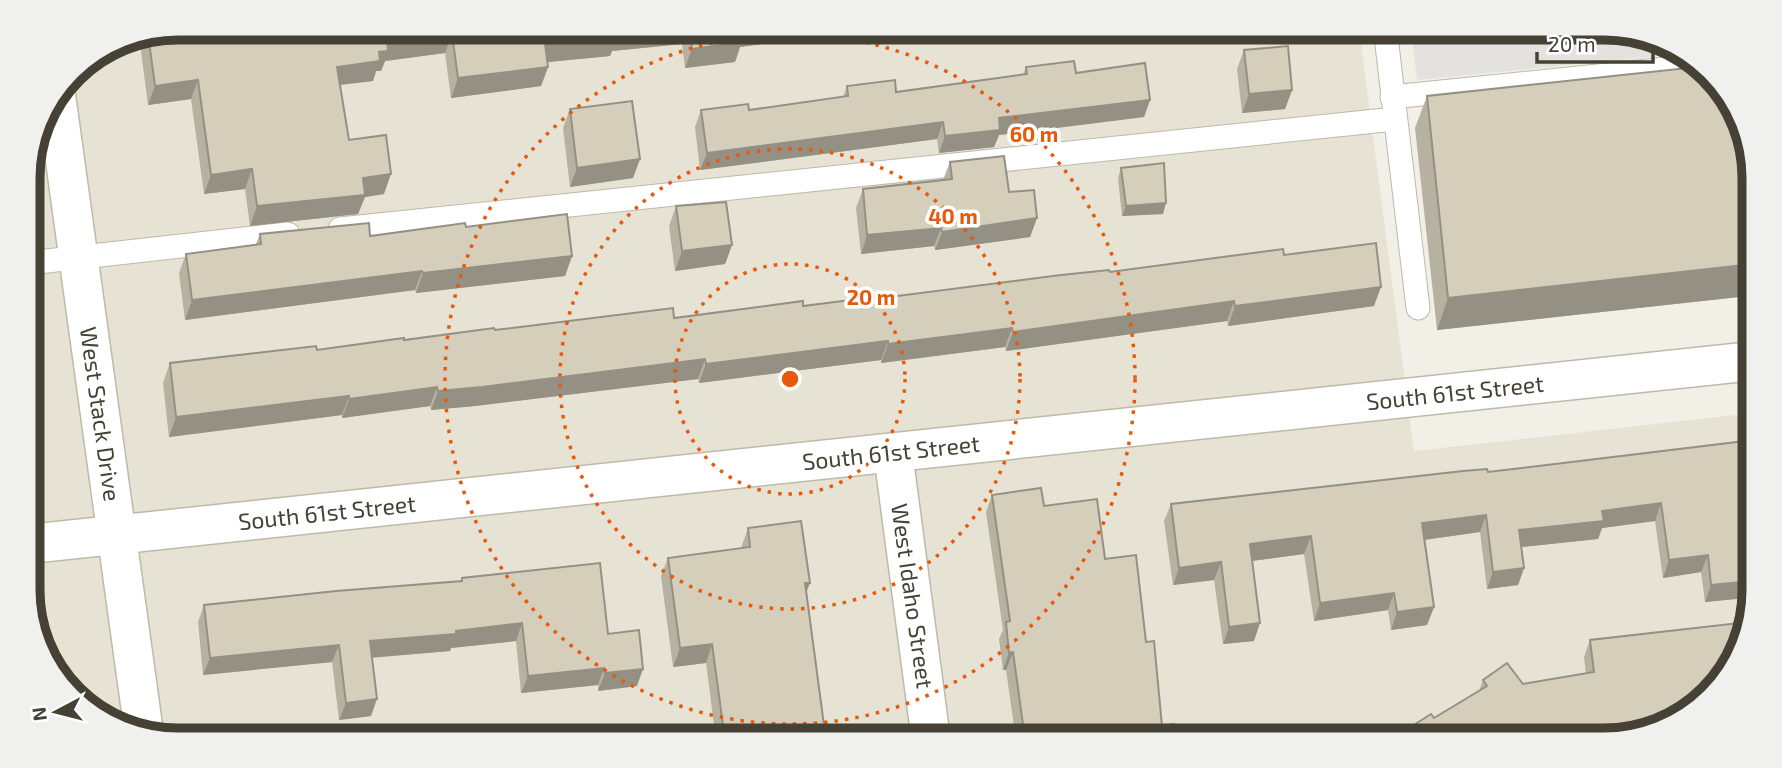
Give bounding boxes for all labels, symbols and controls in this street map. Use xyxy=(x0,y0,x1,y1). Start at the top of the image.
scale bar xyxy=(1537,21,1652,65)
text: 20 m xyxy=(1548,31,1596,56)
text: 60 m xyxy=(1010,121,1058,146)
text: 40 m xyxy=(928,203,978,228)
text: 20 m xyxy=(847,284,895,309)
street label: West Stack Drive xyxy=(75,325,127,503)
centre of rings xyxy=(778,367,802,391)
street label: South 61st Street xyxy=(1365,369,1545,415)
street label: South 61st Street xyxy=(801,429,981,475)
street label: South 61st Street xyxy=(237,489,417,535)
street label: West Idaho Street xyxy=(886,502,940,690)
north arrow xyxy=(21,677,91,747)
text: N xyxy=(26,706,51,722)

